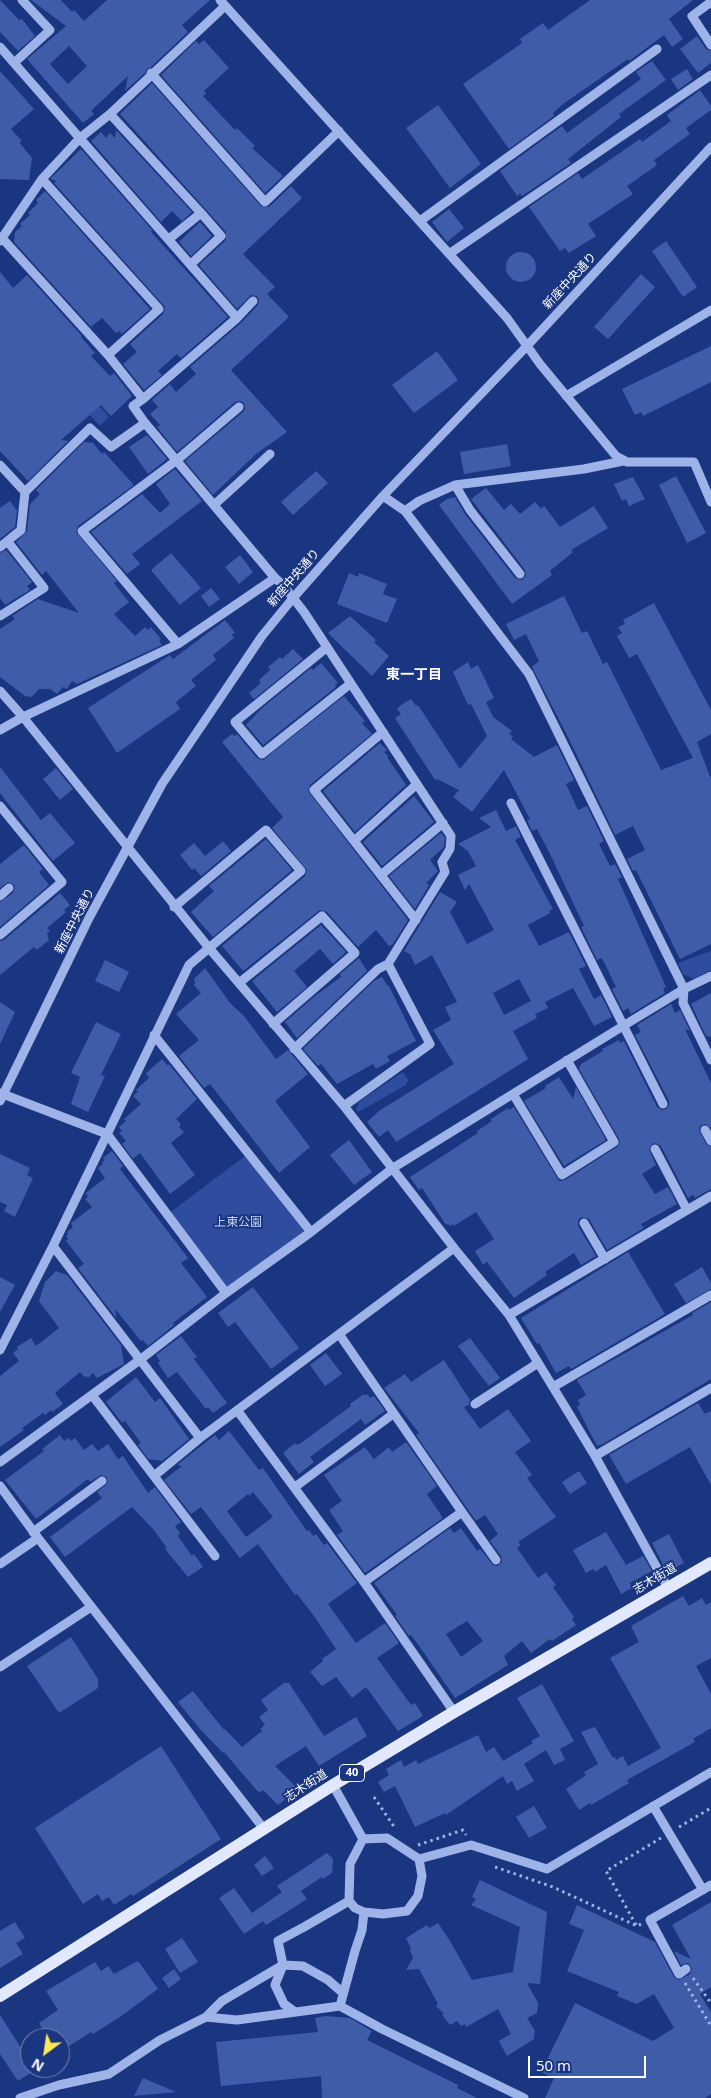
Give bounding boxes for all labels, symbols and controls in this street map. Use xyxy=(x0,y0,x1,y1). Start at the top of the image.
street label: 新座中央通り xyxy=(540,250,600,312)
street label: 新座中央通り xyxy=(265,546,323,610)
district label: 東一丁目 xyxy=(386,667,442,683)
street label: 新座中央通り xyxy=(52,886,98,956)
park label: 上東公園 xyxy=(214,1216,262,1230)
street label: 志木街道 xyxy=(631,1560,679,1598)
road number: 40 xyxy=(340,1765,364,1782)
street label: 志木街道 xyxy=(282,1767,330,1805)
north arrow xyxy=(20,2028,70,2078)
scale bar xyxy=(531,2046,648,2078)
text: N xyxy=(28,2054,47,2077)
text: 50 m xyxy=(536,2055,571,2075)

